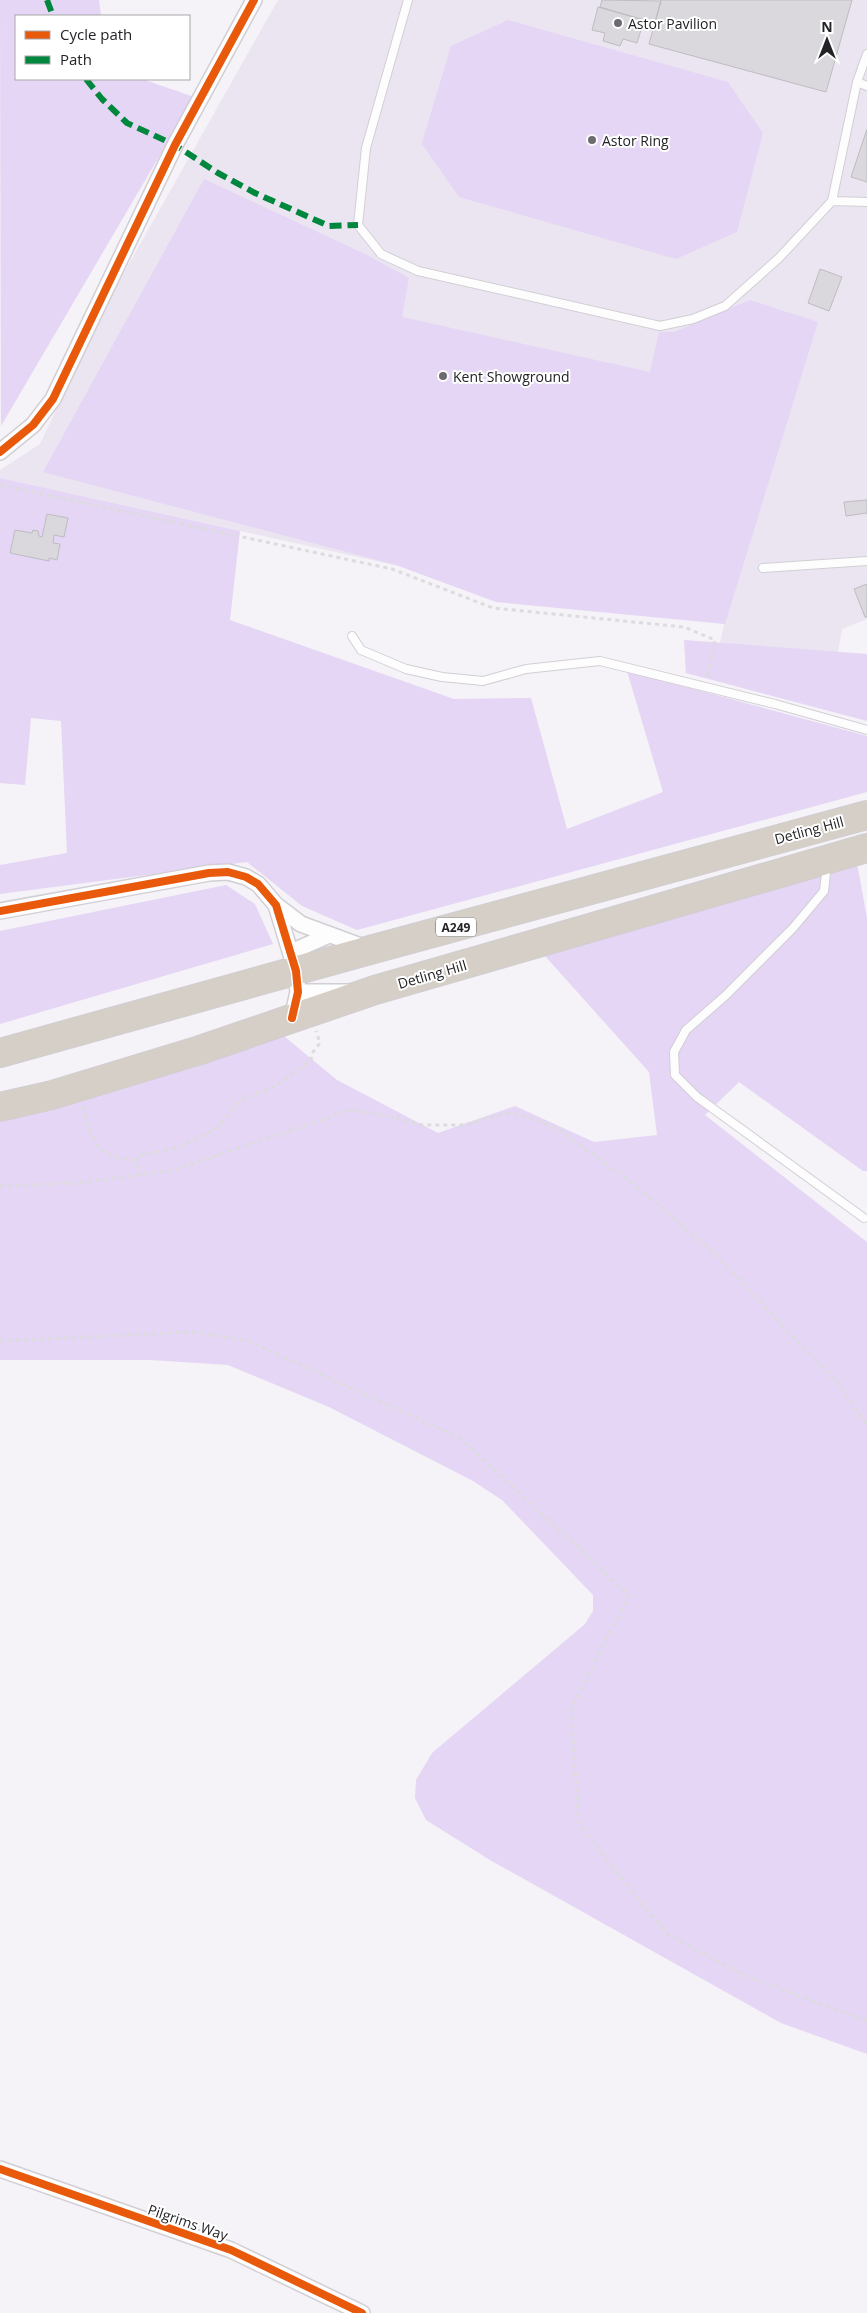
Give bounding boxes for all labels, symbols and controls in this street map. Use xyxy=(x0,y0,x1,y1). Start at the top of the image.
place label: Astor Pavilion xyxy=(628,14,717,33)
legend xyxy=(15,15,190,80)
north arrow xyxy=(802,15,852,65)
marker: Astor Pavilion xyxy=(612,17,624,29)
text: N xyxy=(821,17,833,36)
text: Cycle path xyxy=(60,24,132,44)
text: Path xyxy=(60,49,92,69)
place label: Astor Ring xyxy=(602,131,669,150)
marker: Astor Ring xyxy=(586,134,598,146)
place label: Kent Showground xyxy=(453,367,570,386)
marker: Kent Showground xyxy=(437,370,449,382)
street label: Detling Hill xyxy=(772,812,846,848)
road number: A249 xyxy=(436,918,476,936)
street label: Detling Hill xyxy=(395,955,469,993)
street label: Pilgrims Way xyxy=(146,2199,231,2245)

